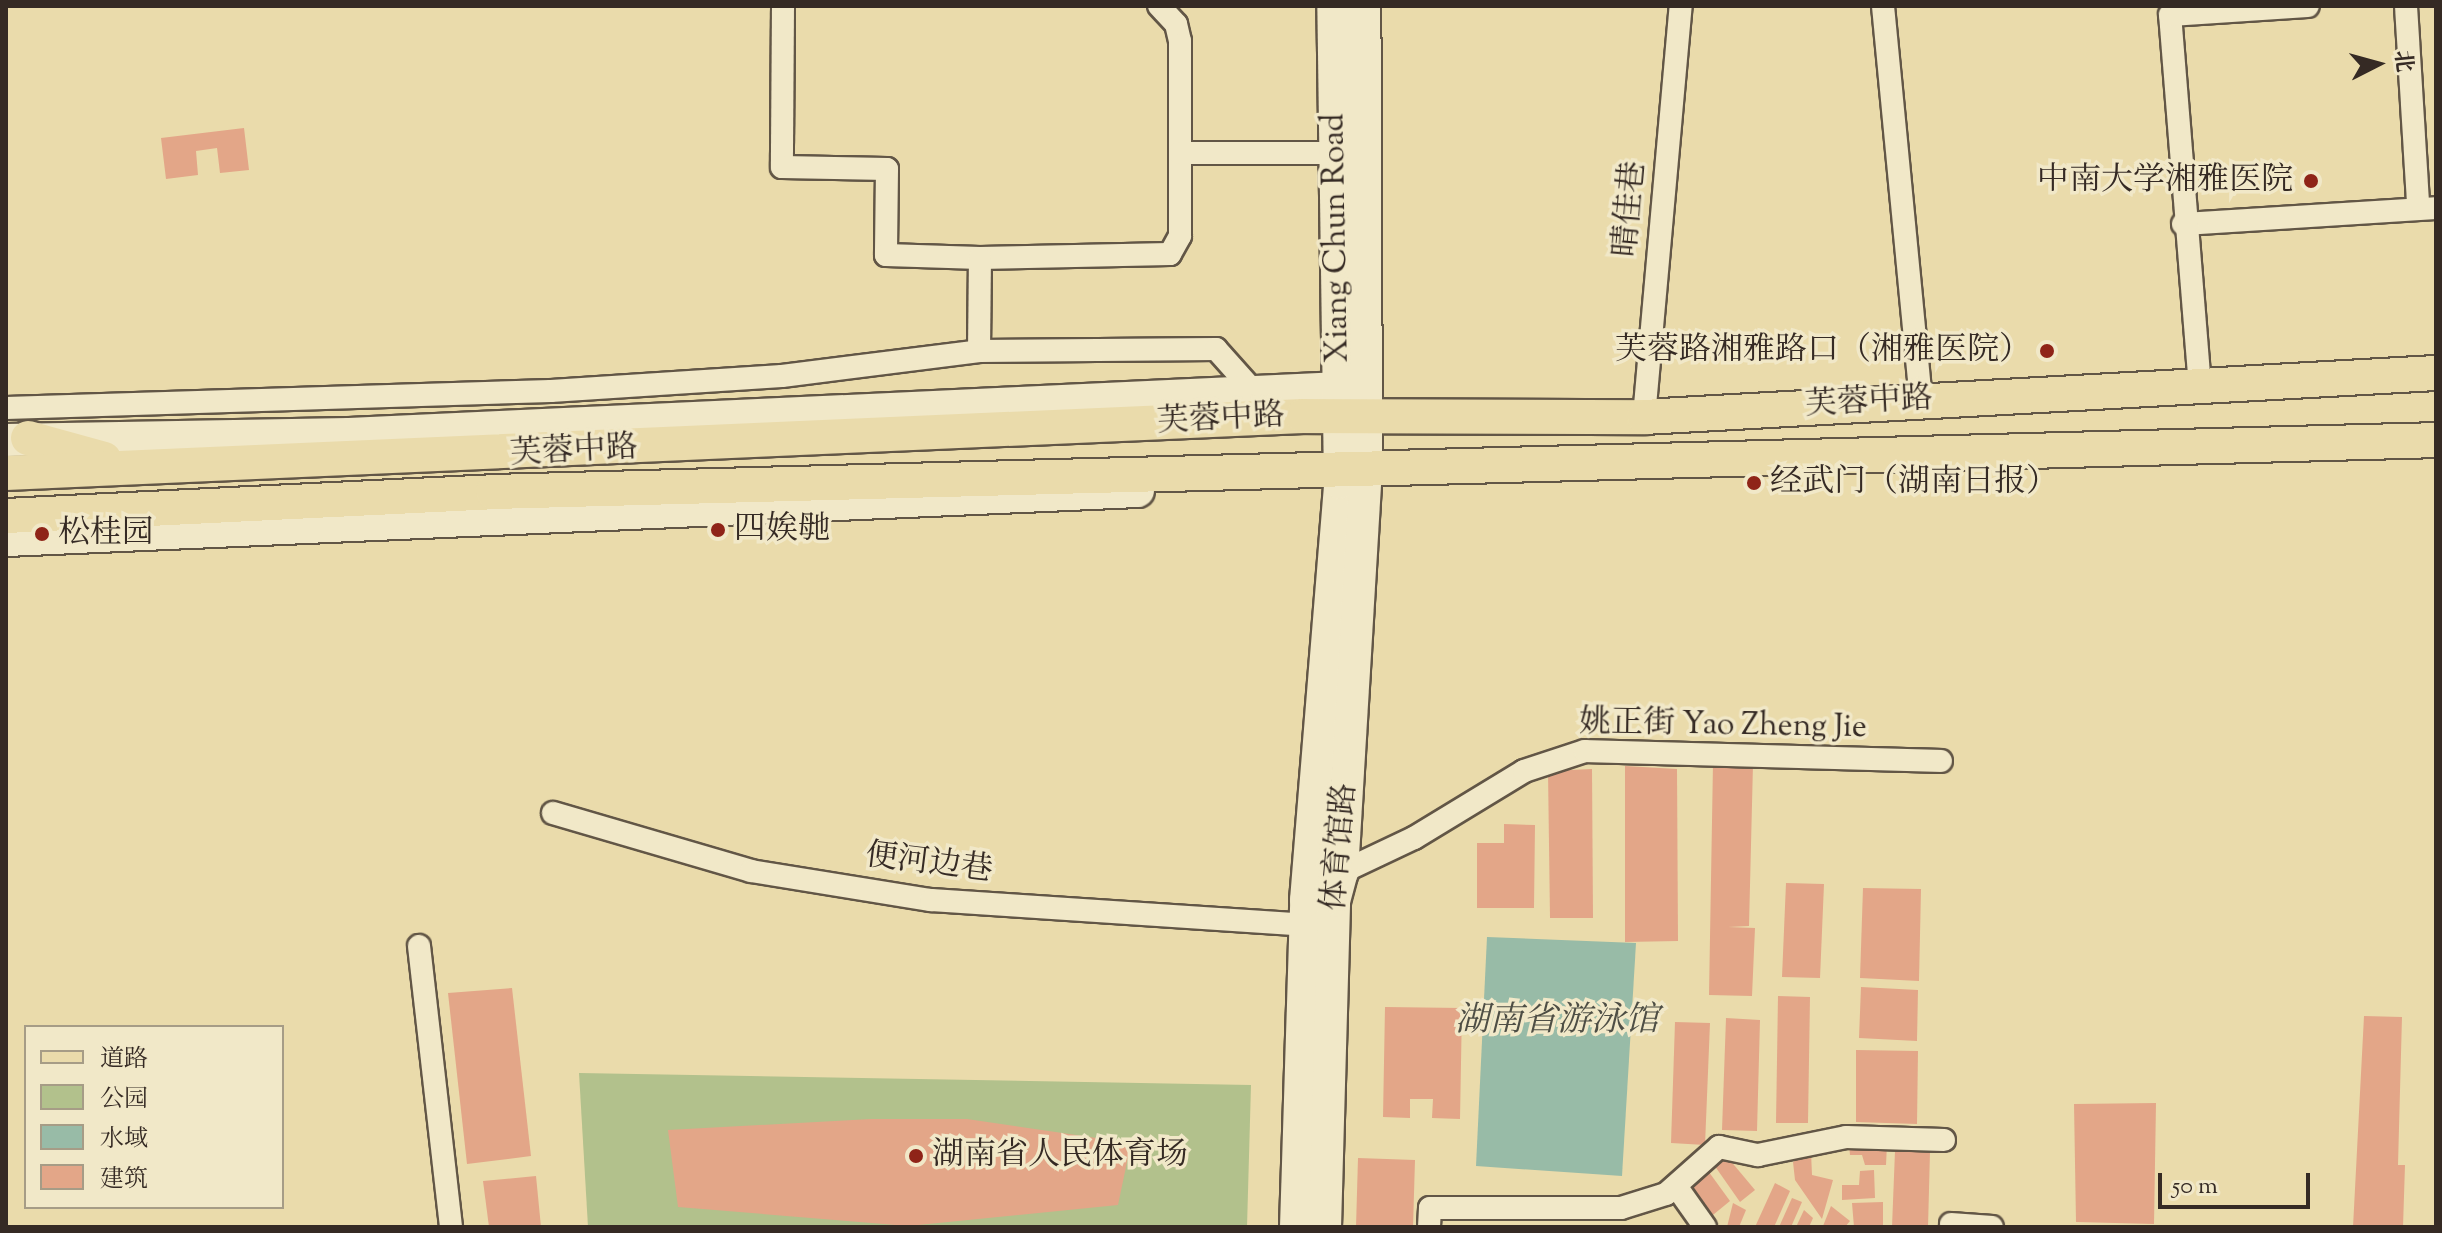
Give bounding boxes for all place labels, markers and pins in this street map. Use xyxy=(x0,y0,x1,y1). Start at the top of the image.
place label: 中南大学湘雅医院 xyxy=(2037,162,2293,200)
marker: 中南大学湘雅医院 xyxy=(2300,170,2322,192)
place label: 芙蓉路湘雅路口（湘雅医院） xyxy=(1615,332,2031,370)
marker: 芙蓉路湘雅路口（湘雅医院） xyxy=(2038,342,2056,360)
place label: 经武门（湖南日报） xyxy=(1770,464,2058,502)
marker: 经武门（湖南日报） xyxy=(1745,474,1763,492)
place label: 四娭毑 xyxy=(734,511,830,549)
place label: 松桂园 xyxy=(58,515,154,553)
marker: 四娭毑 xyxy=(709,521,727,539)
marker: 松桂园 xyxy=(33,525,51,543)
place label: 湖南省人民体育场 xyxy=(932,1137,1188,1175)
marker: 湖南省人民体育场 xyxy=(907,1147,925,1165)

